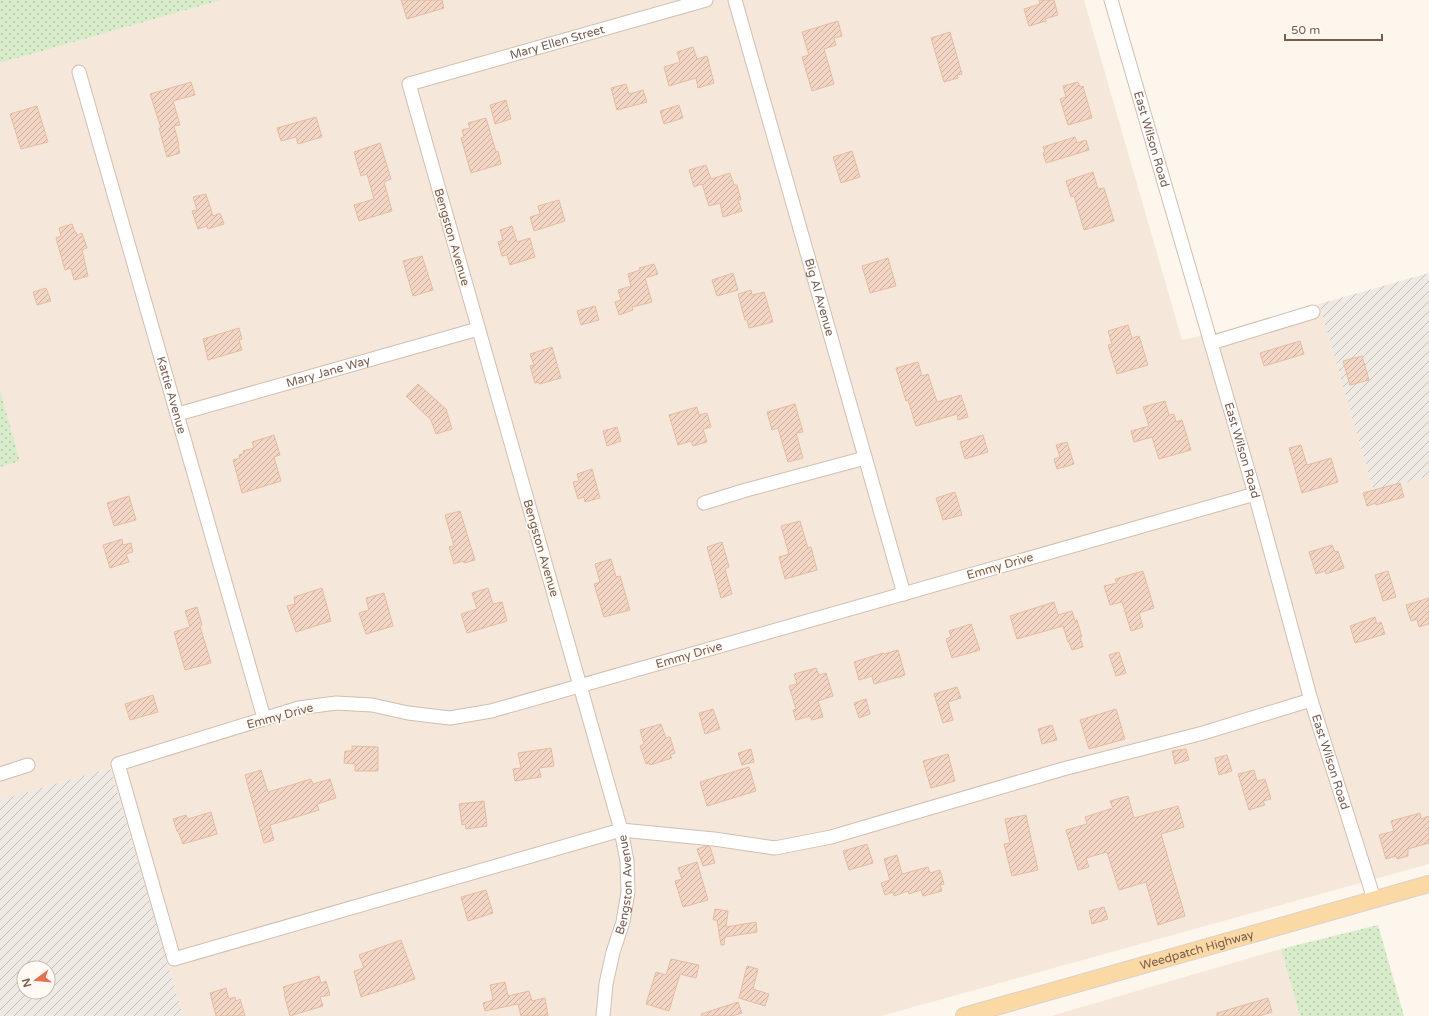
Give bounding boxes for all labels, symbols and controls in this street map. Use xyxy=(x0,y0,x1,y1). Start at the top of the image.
scale bar xyxy=(1285,16,1382,42)
street label: Mary Ellen Street xyxy=(508,22,606,62)
text: 50 m xyxy=(1291,23,1320,37)
street label: East Wilson Road xyxy=(1131,90,1172,189)
street label: Bengston Avenue xyxy=(431,187,473,288)
street label: Big Al Avenue xyxy=(802,257,837,338)
street label: Mary Jane Way xyxy=(284,353,372,390)
street label: Kattie Avenue xyxy=(154,355,189,435)
street label: East Wilson Road xyxy=(1222,401,1263,500)
street label: Bengston Avenue xyxy=(520,498,562,599)
street label: Emmy Drive xyxy=(965,550,1035,582)
street label: Emmy Drive xyxy=(654,639,724,671)
street label: Emmy Drive xyxy=(245,700,315,732)
street label: East Wilson Road xyxy=(1309,712,1352,811)
street label: Bengston Avenue xyxy=(612,833,635,937)
street label: Weedpatch Highway xyxy=(1138,927,1256,973)
north arrow xyxy=(16,960,56,1000)
text: N xyxy=(19,977,34,989)

